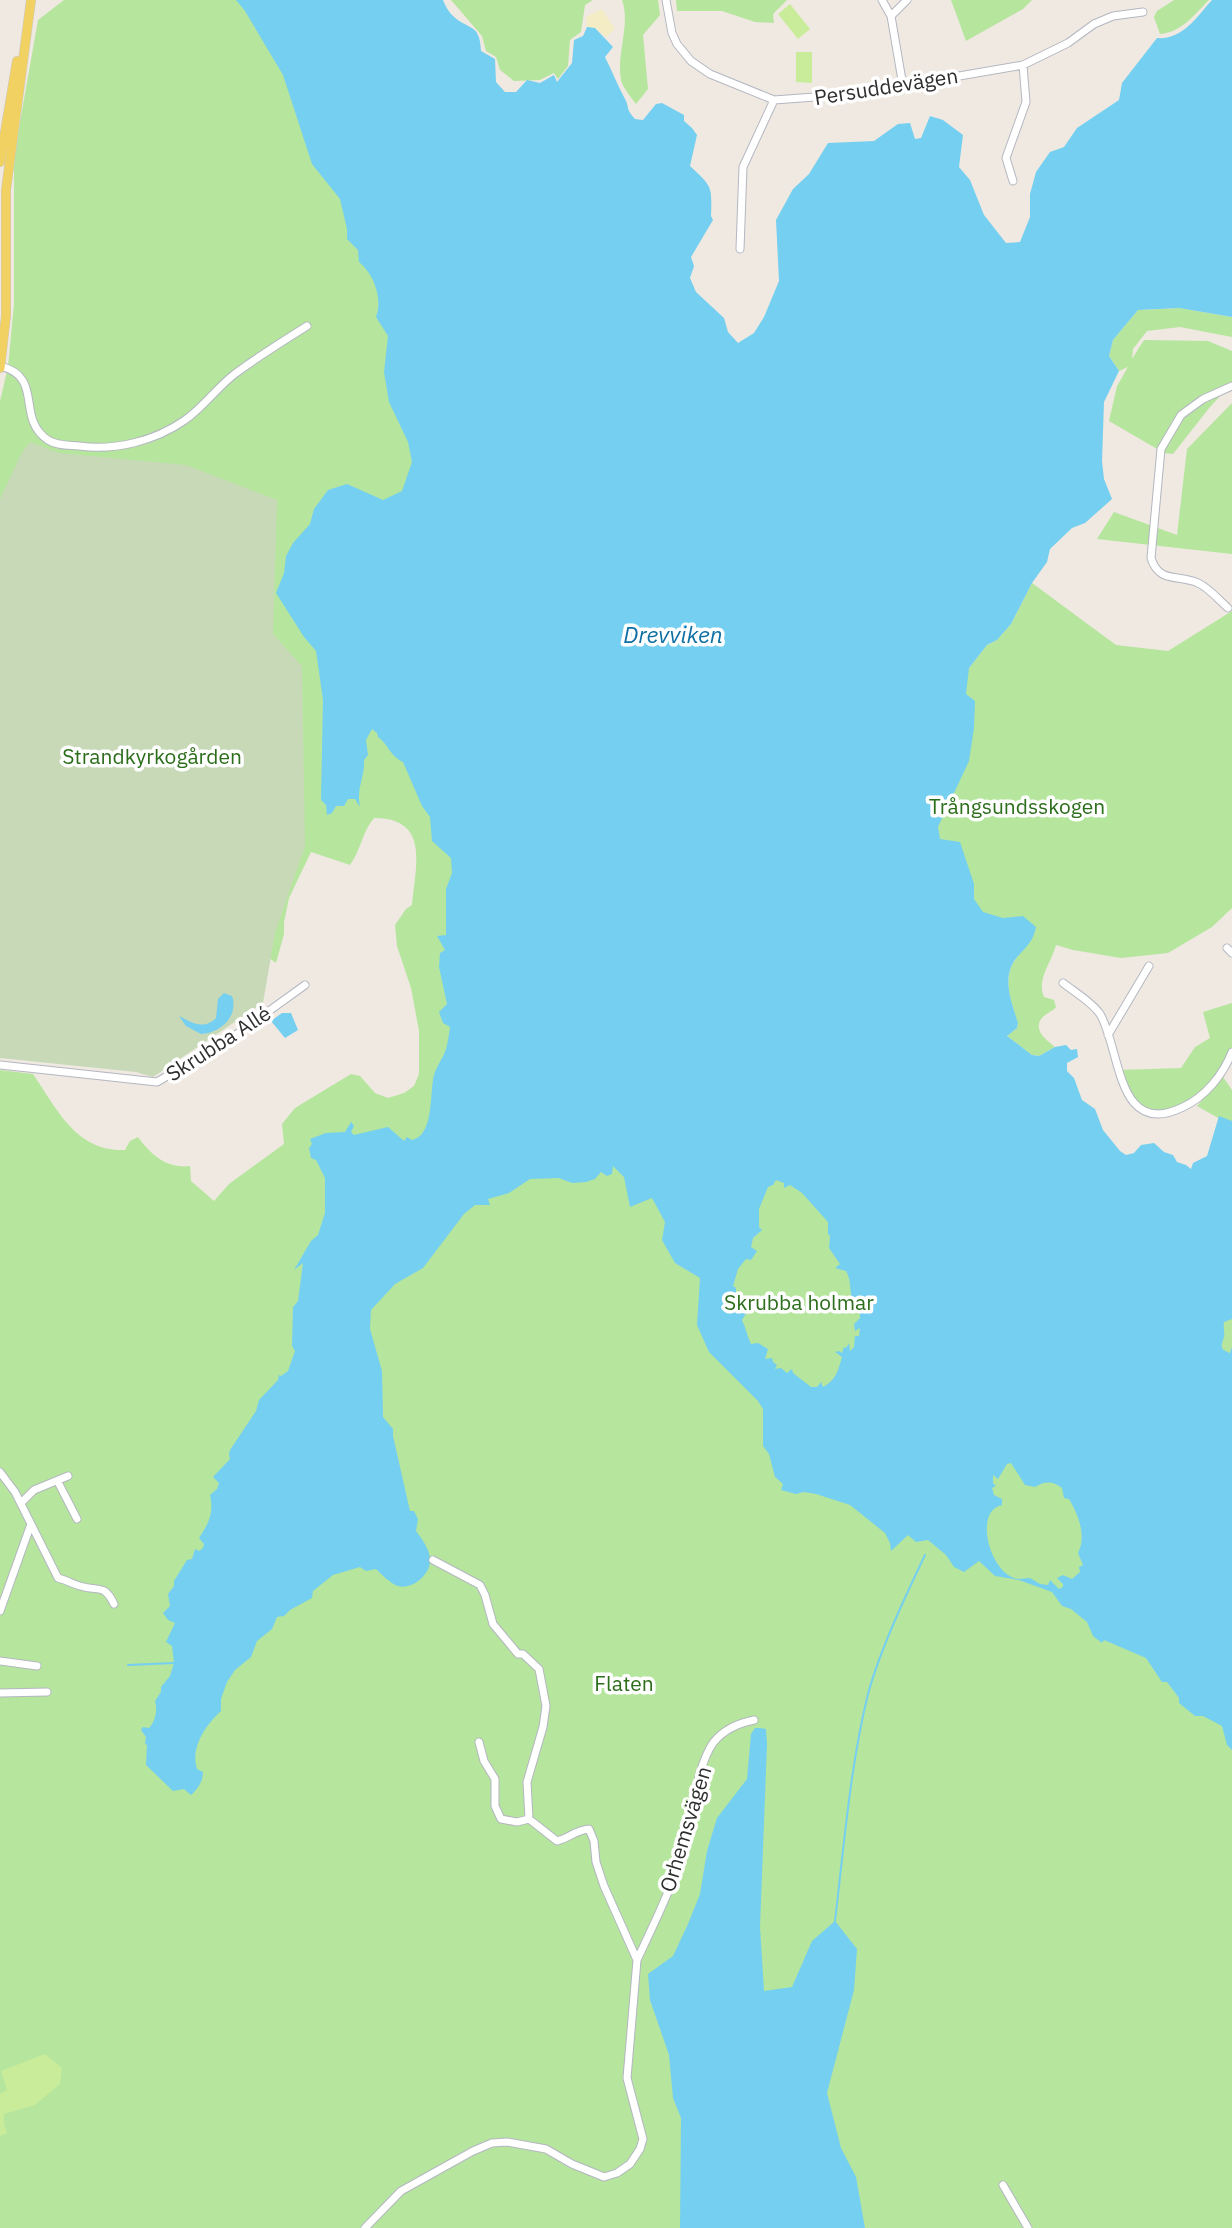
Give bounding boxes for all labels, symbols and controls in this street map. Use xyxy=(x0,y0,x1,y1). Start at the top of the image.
street label: Persuddevägen xyxy=(812,61,960,111)
water label: Drevviken xyxy=(623,619,723,649)
park label: Strandkyrkogården xyxy=(62,742,242,770)
park label: Trångsundsskogen xyxy=(929,792,1105,820)
street label: Skrubba Allé xyxy=(160,999,276,1087)
park label: Skrubba holmar xyxy=(724,1288,874,1316)
park label: Flaten xyxy=(594,1669,654,1697)
street label: Orhemsvägen xyxy=(653,1763,717,1895)

